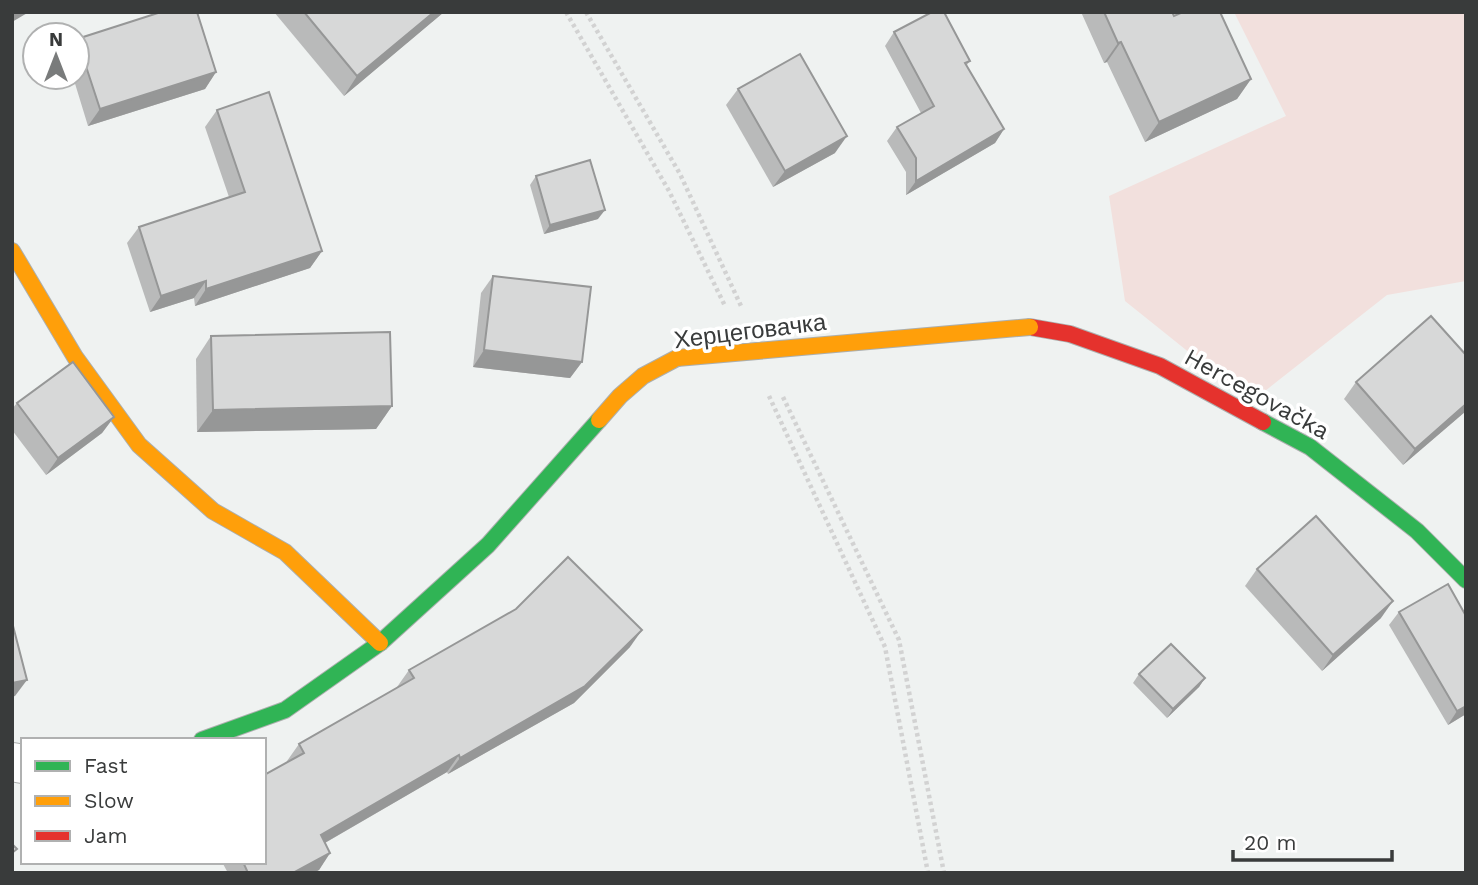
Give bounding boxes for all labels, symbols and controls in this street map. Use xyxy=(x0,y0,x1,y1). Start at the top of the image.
north arrow xyxy=(21,21,91,91)
text: N xyxy=(49,28,63,51)
street label: Херцеговачка xyxy=(672,308,828,354)
street label: Hercegovačka xyxy=(1180,343,1334,445)
legend xyxy=(21,738,266,864)
text: Fast xyxy=(84,753,128,778)
text: Slow xyxy=(84,788,134,813)
scale bar xyxy=(1233,818,1392,862)
text: Jam xyxy=(84,823,127,848)
text: 20 m xyxy=(1244,830,1296,855)

